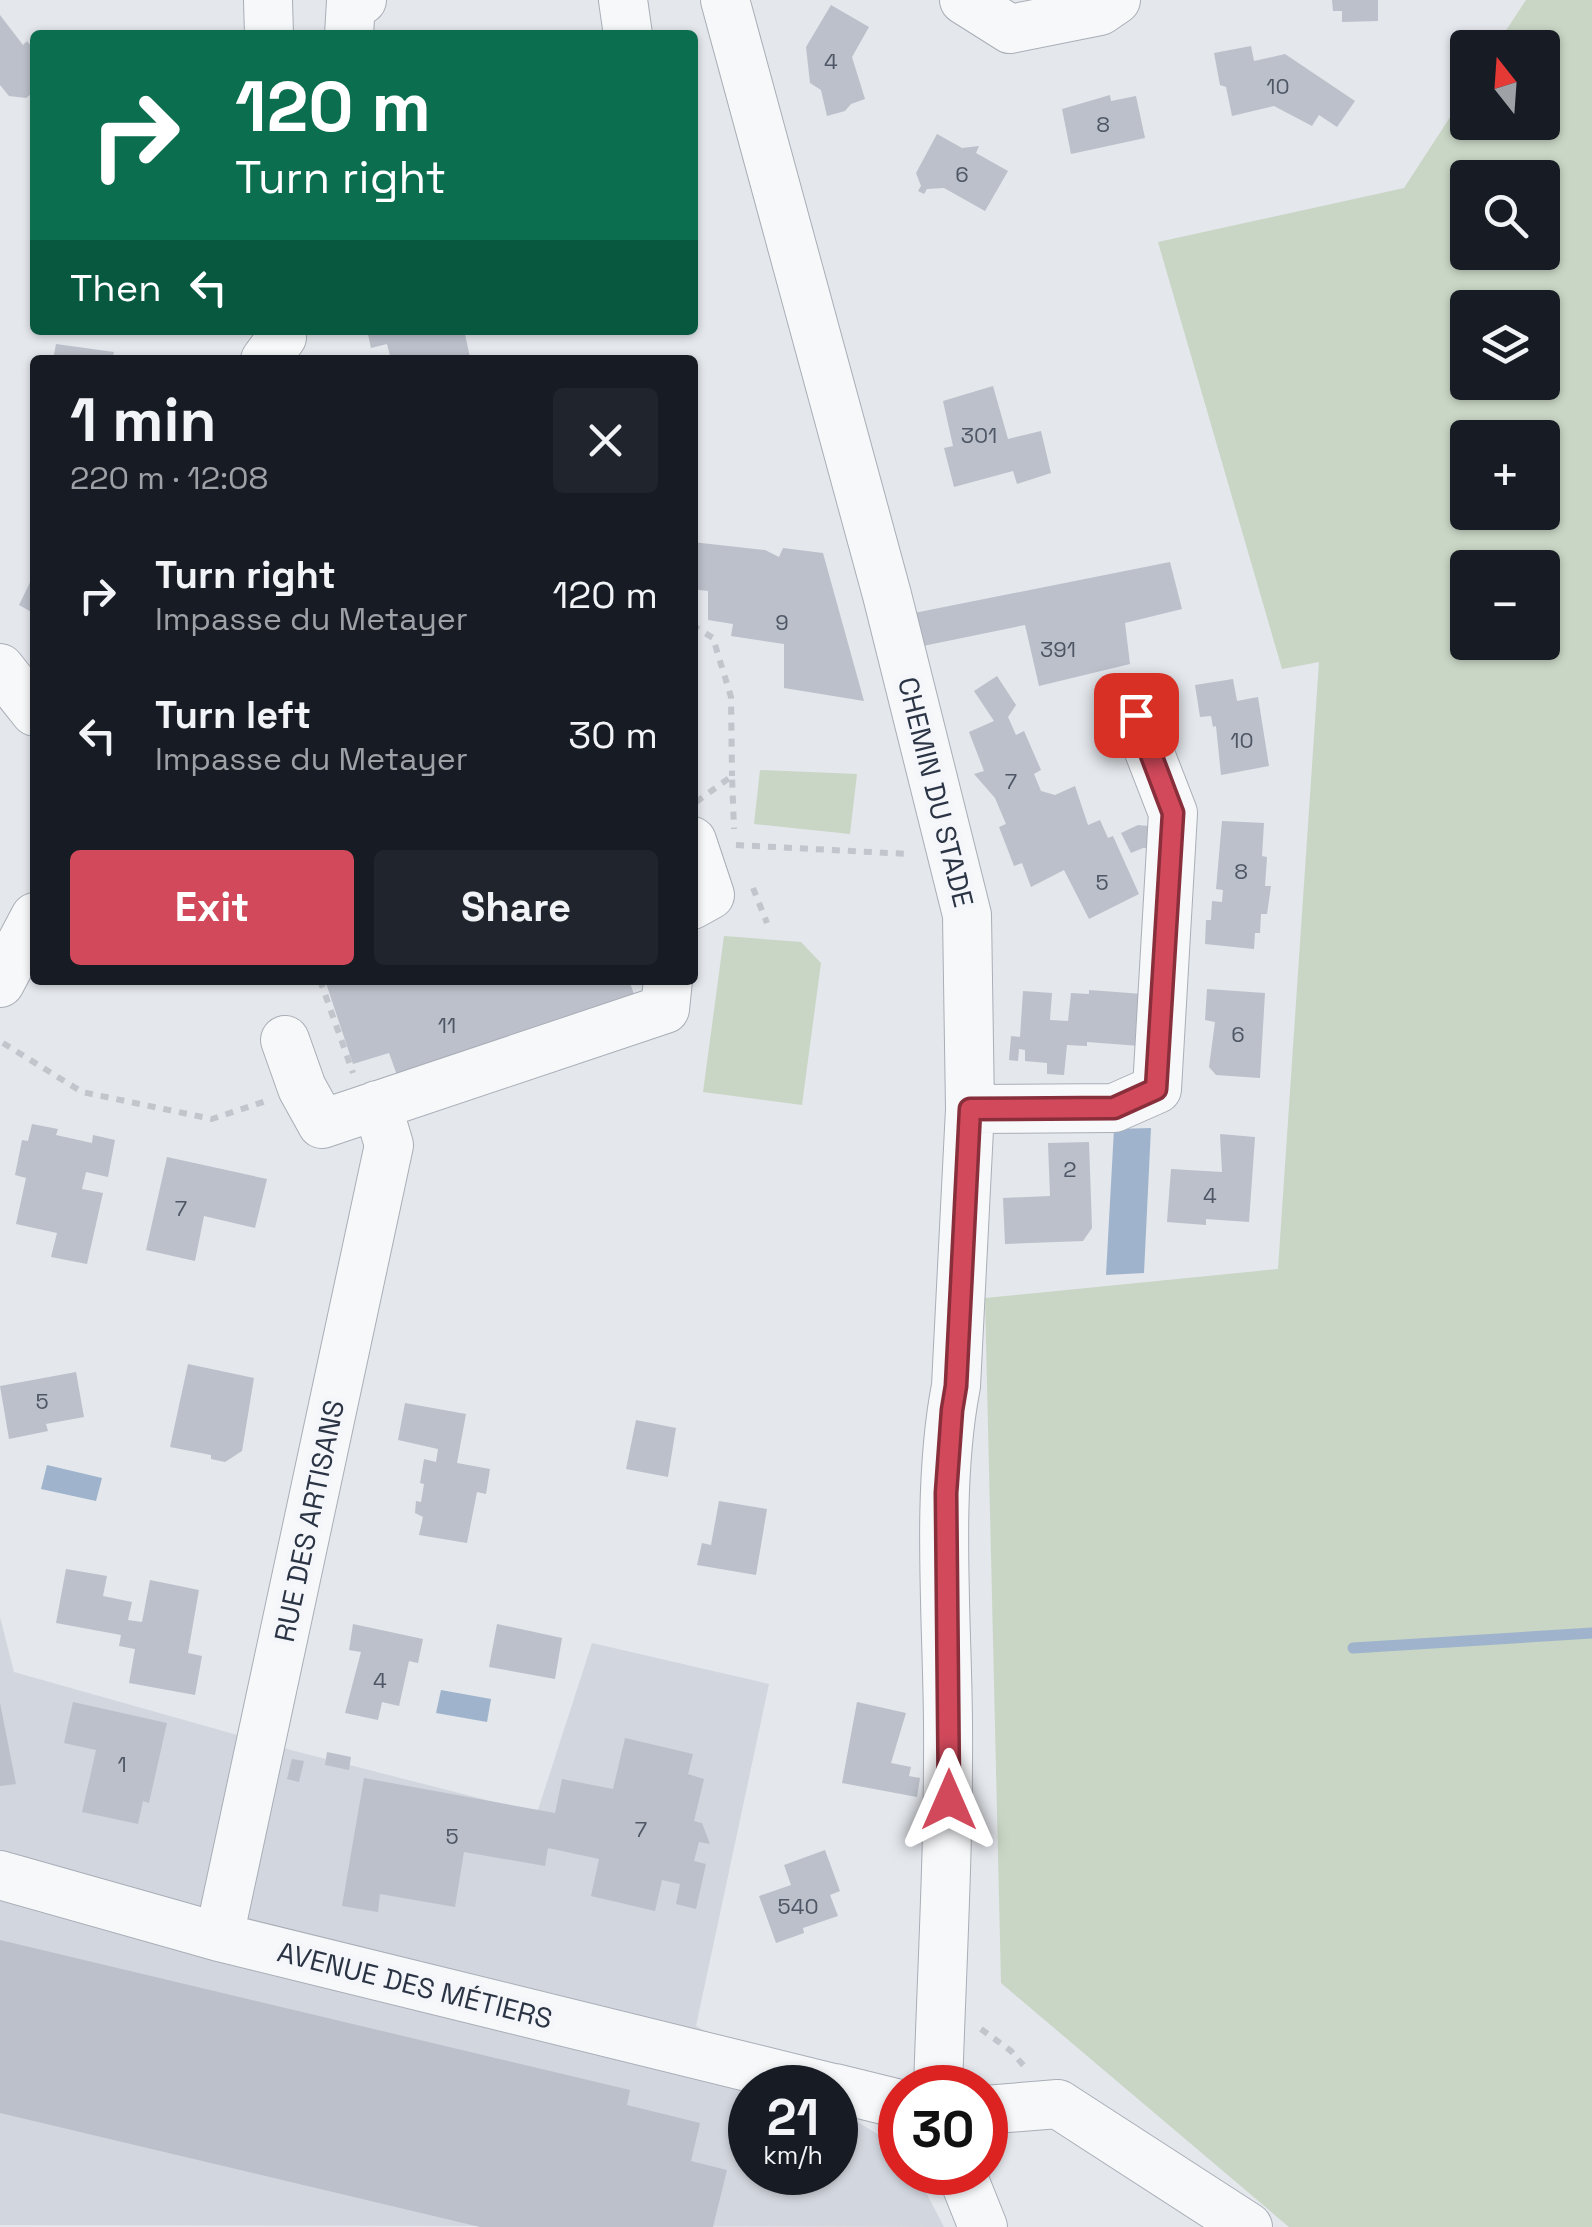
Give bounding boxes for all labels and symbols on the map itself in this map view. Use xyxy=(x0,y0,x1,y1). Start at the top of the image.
north arrow xyxy=(1450,30,1560,140)
house number: 4 xyxy=(824,47,838,75)
house number: 10 xyxy=(1266,72,1290,100)
house number: 8 xyxy=(1096,110,1110,138)
house number: 6 xyxy=(955,160,969,188)
house number: 301 xyxy=(961,421,997,449)
house number: 9 xyxy=(775,608,789,636)
house number: 391 xyxy=(1040,635,1076,663)
street label: CHEMIN DU STADE xyxy=(890,673,982,911)
pin xyxy=(1094,673,1179,758)
house number: 10 xyxy=(1230,726,1254,754)
house number: 7 xyxy=(1005,767,1017,795)
house number: 8 xyxy=(1234,857,1248,885)
house number: 5 xyxy=(1095,868,1109,896)
house number: 11 xyxy=(438,1011,456,1039)
house number: 6 xyxy=(1231,1020,1245,1048)
house number: 2 xyxy=(1063,1155,1077,1183)
house number: 4 xyxy=(1203,1181,1217,1209)
house number: 7 xyxy=(175,1194,187,1222)
house number: 5 xyxy=(35,1387,49,1415)
street label: RUE DES ARTISANS xyxy=(266,1397,352,1645)
house number: 4 xyxy=(373,1666,387,1694)
position arrow xyxy=(897,1748,1001,1852)
house number: 1 xyxy=(117,1750,127,1778)
house number: 7 xyxy=(635,1815,647,1843)
house number: 5 xyxy=(445,1822,459,1850)
house number: 540 xyxy=(777,1892,819,1920)
street label: AVENUE DES MÉTIERS xyxy=(274,1933,556,2037)
speed limit sign: 30 xyxy=(878,2065,1008,2195)

